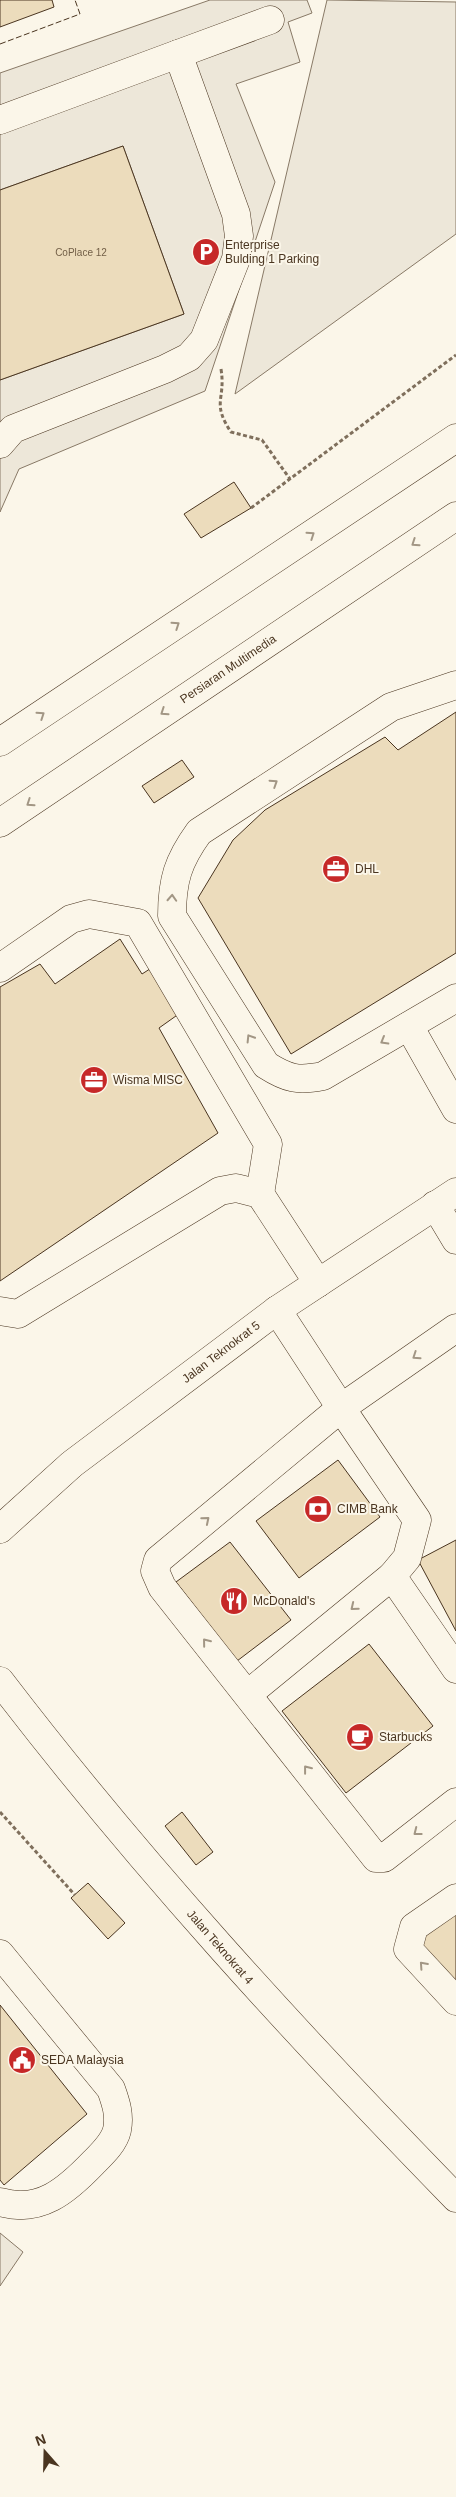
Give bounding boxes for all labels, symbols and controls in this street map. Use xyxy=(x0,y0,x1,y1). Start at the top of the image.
parking icon: Enterprise Bulding 1 Parking xyxy=(191,237,221,267)
place label: Enterprise Bulding 1 Parking xyxy=(225,238,319,266)
house number: CoPlace 12 xyxy=(55,247,107,258)
one-way arrow xyxy=(306,531,315,541)
one-way arrow xyxy=(412,537,421,547)
one-way arrow xyxy=(170,622,180,631)
street label: Persiaran Multimedia xyxy=(177,632,279,706)
one-way arrow xyxy=(161,706,170,715)
one-way arrow xyxy=(35,712,44,721)
one-way arrow xyxy=(268,780,278,789)
one-way arrow xyxy=(26,797,35,806)
office icon: DHL xyxy=(321,854,351,884)
place label: DHL xyxy=(355,862,379,876)
one-way arrow xyxy=(167,894,178,902)
one-way arrow xyxy=(246,1035,256,1044)
one-way arrow xyxy=(380,1035,389,1045)
office icon: Wisma MISC xyxy=(79,1065,109,1095)
place label: Wisma MISC xyxy=(113,1073,183,1087)
street label: Jalan Teknokrat 5 xyxy=(179,1318,263,1386)
one-way arrow xyxy=(412,1350,421,1359)
bank icon: CIMB Bank xyxy=(303,1494,333,1524)
place label: CIMB Bank xyxy=(337,1502,399,1516)
one-way arrow xyxy=(201,1516,210,1525)
restaurant icon: McDonald's xyxy=(219,1586,249,1616)
place label: McDonald's xyxy=(253,1594,315,1608)
one-way arrow xyxy=(351,1602,360,1610)
one-way arrow xyxy=(203,1638,212,1647)
cafe icon: Starbucks xyxy=(345,1722,375,1752)
place label: Starbucks xyxy=(379,1730,432,1744)
one-way arrow xyxy=(304,1766,312,1775)
one-way arrow xyxy=(414,1827,423,1835)
street label: Jalan Teknokrat 4 xyxy=(184,1907,256,1987)
one-way arrow xyxy=(420,1962,429,1971)
public building icon: SEDA Malaysia xyxy=(7,2045,37,2075)
place label: SEDA Malaysia xyxy=(41,2053,124,2067)
north arrow xyxy=(20,2427,70,2477)
text: N xyxy=(33,2431,48,2449)

